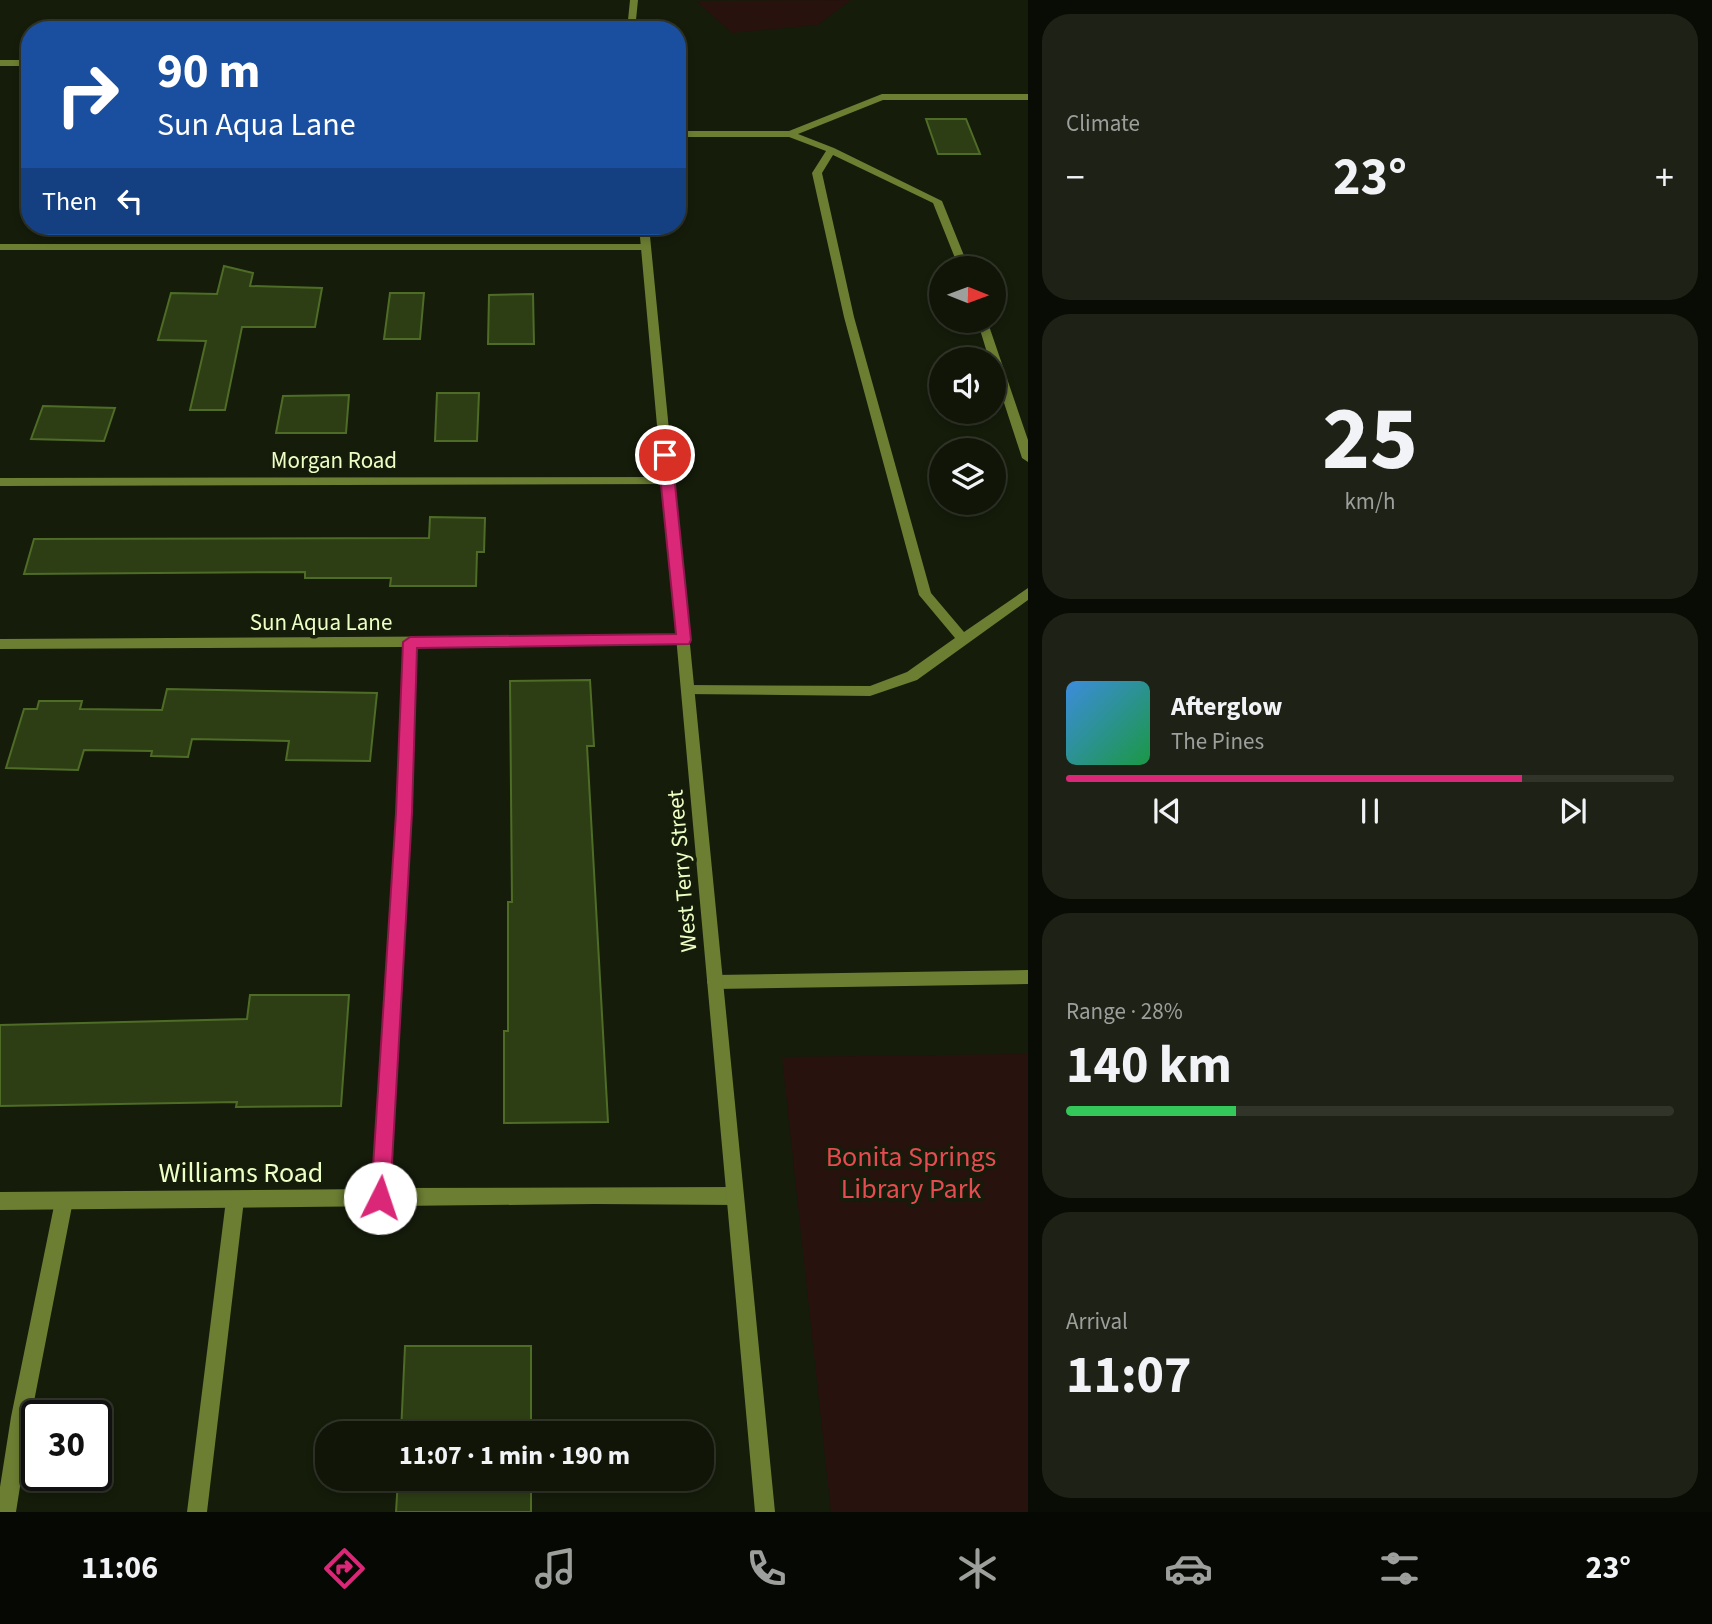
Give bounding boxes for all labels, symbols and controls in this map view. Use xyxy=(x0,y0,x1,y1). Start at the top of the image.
text: 90 m xyxy=(157,37,261,107)
icon: right xyxy=(42,49,133,140)
text: Sun Aqua Lane xyxy=(157,102,356,148)
text: Climate xyxy=(1066,107,1140,140)
text: 23° xyxy=(1333,141,1407,215)
text: − xyxy=(1066,151,1085,205)
text: + xyxy=(1655,151,1674,205)
icon: left xyxy=(111,182,149,220)
text: Then xyxy=(42,183,97,220)
north arrow xyxy=(929,256,1006,332)
map controls xyxy=(929,256,1006,515)
button: sound xyxy=(929,347,1006,424)
text: 25 xyxy=(1322,375,1418,504)
pin xyxy=(635,425,695,485)
icon: arrive xyxy=(646,436,684,474)
button: layers xyxy=(929,438,1006,515)
street label: Morgan Road xyxy=(271,444,397,477)
text: km/h xyxy=(1344,485,1396,518)
street label: Sun Aqua Lane xyxy=(250,606,392,639)
text: Afterglow xyxy=(1171,688,1282,725)
text: The Pines xyxy=(1171,725,1264,758)
street label: West Terry Street xyxy=(658,788,706,954)
icon: previous xyxy=(1148,792,1186,830)
icon: pause xyxy=(1351,792,1389,830)
icon: next xyxy=(1554,792,1592,830)
text: Range · 28% xyxy=(1066,995,1183,1028)
text: 140 km xyxy=(1066,1029,1232,1103)
park label: Bonita Springs Library Park xyxy=(826,1137,996,1209)
street label: Williams Road xyxy=(159,1153,323,1193)
position arrow xyxy=(343,1161,417,1235)
text: Arrival xyxy=(1066,1305,1128,1338)
text: 11:07 xyxy=(1066,1339,1191,1413)
speed limit sign: 30 xyxy=(21,1400,112,1491)
text: 11:07 · 1 min · 190 m xyxy=(399,1437,630,1474)
icon: directions xyxy=(320,1544,369,1593)
icon: music xyxy=(531,1544,580,1593)
icon: phone xyxy=(742,1544,791,1593)
icon: climate xyxy=(953,1544,1002,1593)
icon: car xyxy=(1164,1544,1213,1593)
icon: filters xyxy=(1375,1544,1424,1593)
text: 11:06 xyxy=(81,1545,158,1591)
text: 23° xyxy=(1585,1545,1631,1591)

